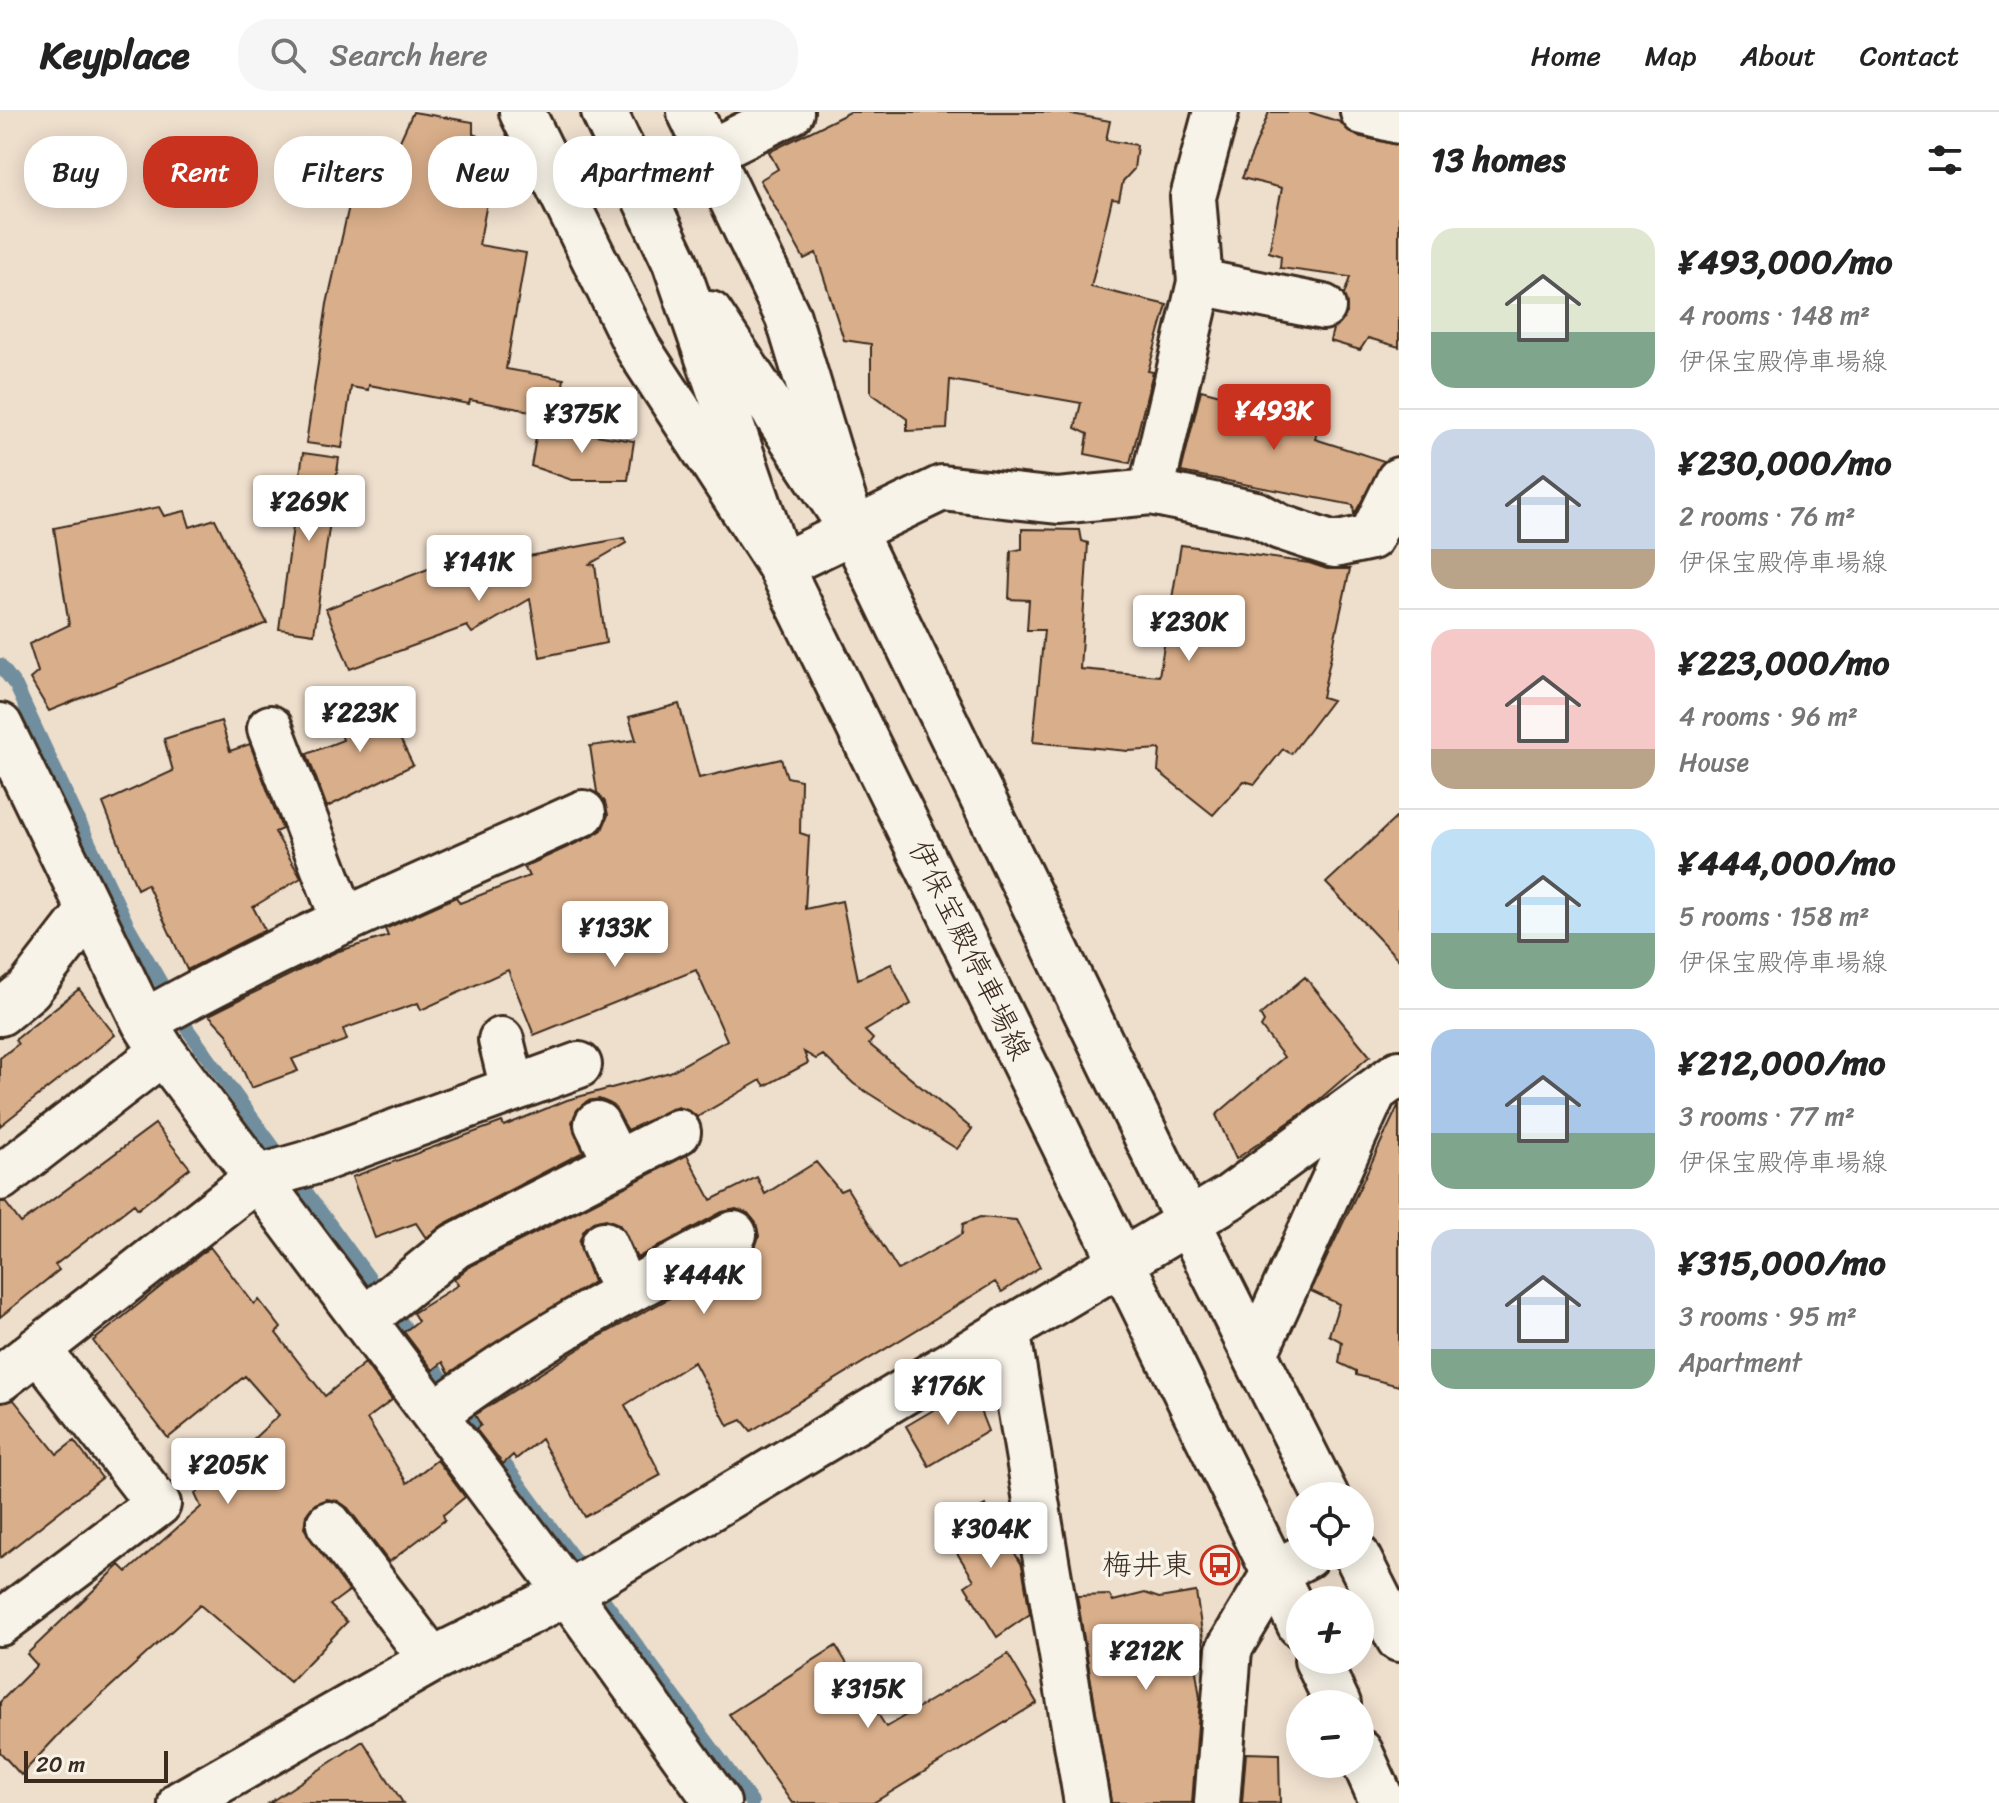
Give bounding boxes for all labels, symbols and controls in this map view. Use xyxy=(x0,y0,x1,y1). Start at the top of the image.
search box xyxy=(238,19,798,91)
text: Keyplace xyxy=(40,22,190,89)
text: Search here xyxy=(330,28,488,82)
text: Home xyxy=(1531,31,1601,80)
text: Map xyxy=(1645,31,1696,80)
text: About xyxy=(1740,31,1816,80)
text: Contact xyxy=(1860,31,1959,80)
icon: search xyxy=(266,33,310,77)
text: 13 homes xyxy=(1431,130,1566,190)
chip: Buy xyxy=(24,136,127,208)
chip: Rent xyxy=(143,136,258,208)
chip: Filters xyxy=(274,136,412,208)
chip: New xyxy=(428,136,537,208)
chip: Apartment xyxy=(553,136,741,208)
icon: filters xyxy=(1923,138,1967,182)
text: ¥493,000/mo xyxy=(1679,232,1893,292)
icon: home xyxy=(1495,260,1591,356)
text: 4 rooms · 148 m² xyxy=(1679,292,1870,338)
text: 伊保宝殿停車場線 xyxy=(1679,338,1887,384)
pin: ¥493K xyxy=(1218,384,1330,452)
pin: ¥375K xyxy=(526,387,638,455)
text: ¥493K xyxy=(1236,387,1312,433)
text: ¥375K xyxy=(544,390,620,436)
text: ¥230,000/mo xyxy=(1679,433,1892,493)
icon: home xyxy=(1495,461,1591,557)
pin: ¥269K xyxy=(253,475,365,543)
text: ¥269K xyxy=(271,478,347,524)
text: 2 rooms · 76 m² xyxy=(1679,493,1856,539)
pin: ¥141K xyxy=(423,535,535,603)
text: ¥141K xyxy=(445,538,513,584)
text: 伊保宝殿停車場線 xyxy=(1679,539,1887,585)
pin: ¥230K xyxy=(1133,595,1245,663)
text: ¥230K xyxy=(1151,598,1227,644)
text: ¥223,000/mo xyxy=(1679,633,1890,693)
icon: home xyxy=(1495,661,1591,757)
pin: ¥223K xyxy=(304,686,416,754)
text: ¥223K xyxy=(323,689,397,735)
text: 4 rooms · 96 m² xyxy=(1679,693,1858,739)
text: House xyxy=(1679,739,1749,785)
street label: 伊保宝殿停車場線 xyxy=(893,830,1047,1070)
text: ¥444,000/mo xyxy=(1679,833,1895,893)
icon: home xyxy=(1495,861,1591,957)
text: 5 rooms · 158 m² xyxy=(1679,893,1870,939)
pin: ¥133K xyxy=(559,901,671,969)
text: ¥133K xyxy=(580,904,650,950)
text: 伊保宝殿停車場線 xyxy=(1679,939,1887,985)
text: ¥212,000/mo xyxy=(1679,1033,1886,1093)
icon: home xyxy=(1495,1061,1591,1157)
text: 3 rooms · 77 m² xyxy=(1679,1093,1855,1139)
text: 伊保宝殿停車場線 xyxy=(1679,1139,1887,1185)
text: ¥315,000/mo xyxy=(1679,1233,1886,1293)
pin: ¥444K xyxy=(648,1248,760,1316)
text: ¥444K xyxy=(665,1251,744,1297)
icon: home xyxy=(1495,1261,1591,1357)
text: 3 rooms · 95 m² xyxy=(1679,1293,1857,1339)
text: Apartment xyxy=(1679,1339,1802,1385)
pin: ¥176K xyxy=(892,1359,1004,1427)
text: ¥176K xyxy=(912,1362,984,1408)
pin: ¥205K xyxy=(172,1438,284,1506)
text: ¥205K xyxy=(189,1441,267,1487)
map controls xyxy=(1286,1482,1374,1778)
button: locate xyxy=(1286,1482,1374,1570)
pin: ¥304K xyxy=(935,1502,1047,1570)
text: ¥304K xyxy=(952,1505,1030,1551)
place label: 梅井東 xyxy=(1102,1538,1192,1592)
bus stop icon: 梅井東 xyxy=(1199,1544,1241,1586)
button: + xyxy=(1286,1586,1374,1674)
pin: ¥212K xyxy=(1090,1624,1202,1692)
text: ¥212K xyxy=(1110,1627,1182,1673)
pin: ¥315K xyxy=(812,1662,924,1730)
text: ¥315K xyxy=(832,1665,904,1711)
button: − xyxy=(1286,1690,1374,1778)
text: 20 m xyxy=(36,1745,85,1784)
scale bar xyxy=(24,1747,168,1783)

